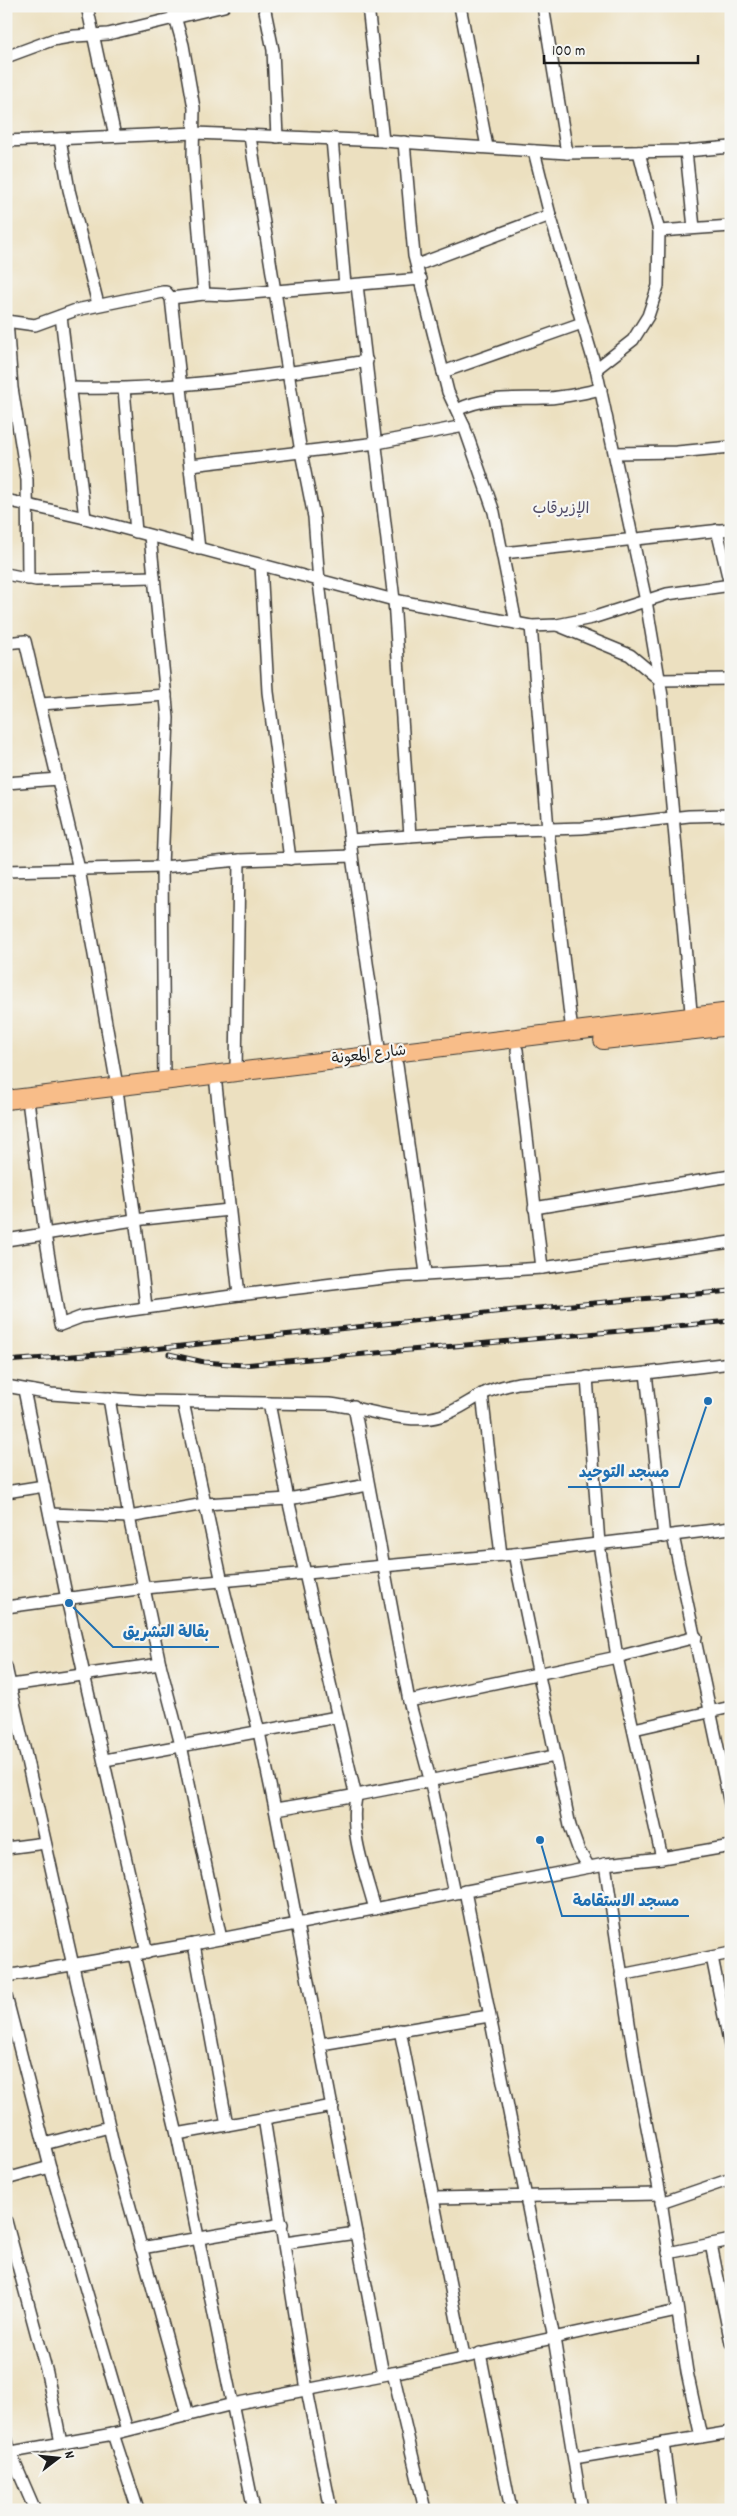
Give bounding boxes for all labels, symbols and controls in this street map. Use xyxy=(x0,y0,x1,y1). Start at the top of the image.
scale bar xyxy=(544,32,698,64)
text: 100 m xyxy=(552,41,585,63)
district label: الإزيرقاب xyxy=(532,498,590,521)
street label: شارع المعونة xyxy=(331,1041,407,1071)
callout: مسجد التوحيد xyxy=(568,1456,679,1487)
text: مسجد التوحيد xyxy=(579,1462,669,1485)
callout: بقالة التشريق xyxy=(113,1616,219,1647)
text: بقالة التشريق xyxy=(123,1622,209,1645)
callout: مسجد الاستقامة xyxy=(562,1885,689,1916)
text: مسجد الاستقامة xyxy=(573,1891,679,1914)
north arrow xyxy=(32,2434,82,2484)
text: N xyxy=(58,2449,79,2461)

